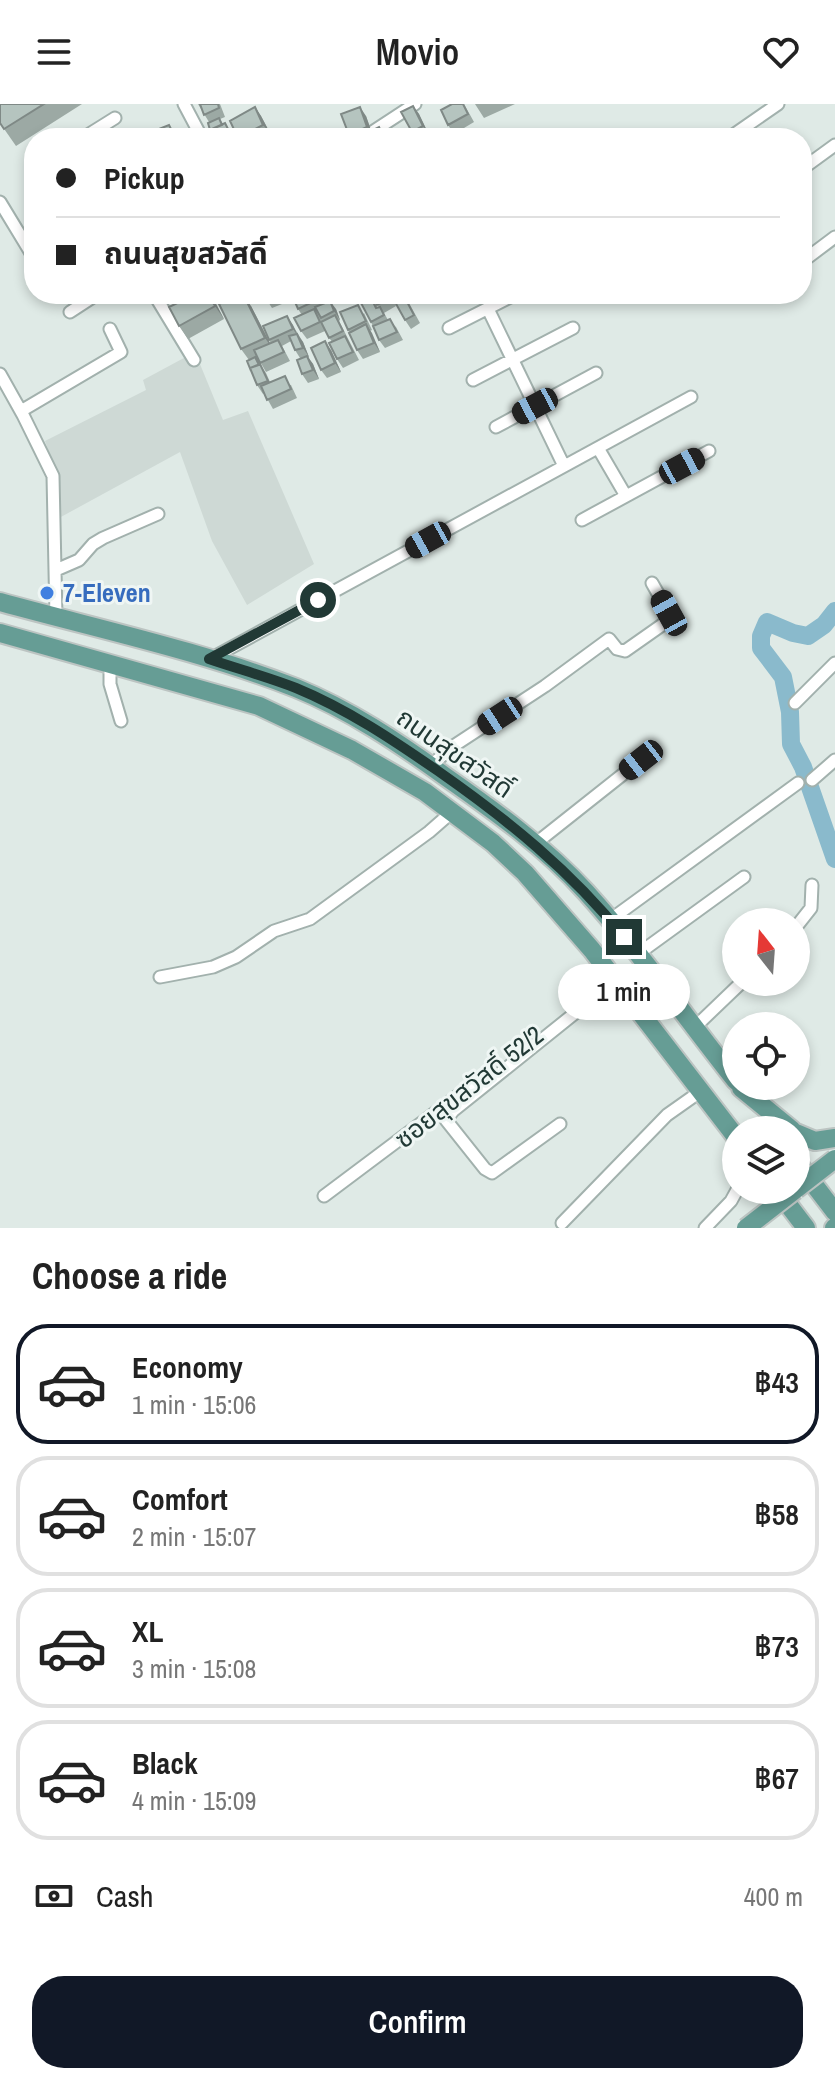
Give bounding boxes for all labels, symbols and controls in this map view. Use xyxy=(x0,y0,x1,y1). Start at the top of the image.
text: Movio xyxy=(376,28,459,76)
icon: menu xyxy=(32,30,76,74)
icon: heart xyxy=(759,30,803,74)
text: Pickup xyxy=(104,158,185,198)
text: ถนนสุขสวัสดิ์ xyxy=(104,233,268,273)
car xyxy=(508,384,562,428)
car xyxy=(655,444,709,488)
car xyxy=(401,518,455,562)
place label: 7-Eleven xyxy=(63,575,151,610)
route start xyxy=(300,582,336,618)
marker: 7-Eleven xyxy=(38,584,56,602)
car xyxy=(647,586,691,640)
car xyxy=(473,693,527,739)
street label: ถนนสุขสวัสดิ์ xyxy=(390,699,521,806)
car xyxy=(615,736,667,784)
north arrow xyxy=(722,908,810,996)
map controls xyxy=(722,908,810,1204)
route end xyxy=(606,919,642,955)
callout: 1 min xyxy=(558,965,690,1021)
text: 1 min xyxy=(597,974,651,1009)
button: locate xyxy=(722,1012,810,1100)
street label: ซอยสุขสวัสดิ์ 52/2 xyxy=(387,1017,550,1156)
button: layers xyxy=(722,1116,810,1204)
text: Choose a ride xyxy=(32,1252,227,1300)
text: Economy xyxy=(132,1347,243,1387)
icon: car xyxy=(36,1348,108,1420)
text: ฿43 xyxy=(754,1362,799,1402)
text: 1 min · 15:06 xyxy=(132,1387,256,1422)
text: Comfort xyxy=(132,1479,228,1519)
icon: car xyxy=(36,1480,108,1552)
text: ฿58 xyxy=(754,1494,799,1534)
text: 2 min · 15:07 xyxy=(132,1519,256,1554)
text: XL xyxy=(132,1611,163,1651)
icon: car xyxy=(36,1612,108,1684)
text: ฿73 xyxy=(754,1626,799,1666)
text: 3 min · 15:08 xyxy=(132,1651,256,1686)
text: Black xyxy=(132,1743,198,1783)
icon: car xyxy=(36,1744,108,1816)
text: ฿67 xyxy=(754,1758,799,1798)
text: 4 min · 15:09 xyxy=(132,1783,256,1818)
icon: cash xyxy=(32,1874,76,1918)
text: Cash xyxy=(96,1876,153,1916)
text: 400 m xyxy=(744,1879,803,1914)
button: Confirm xyxy=(32,1976,803,2068)

